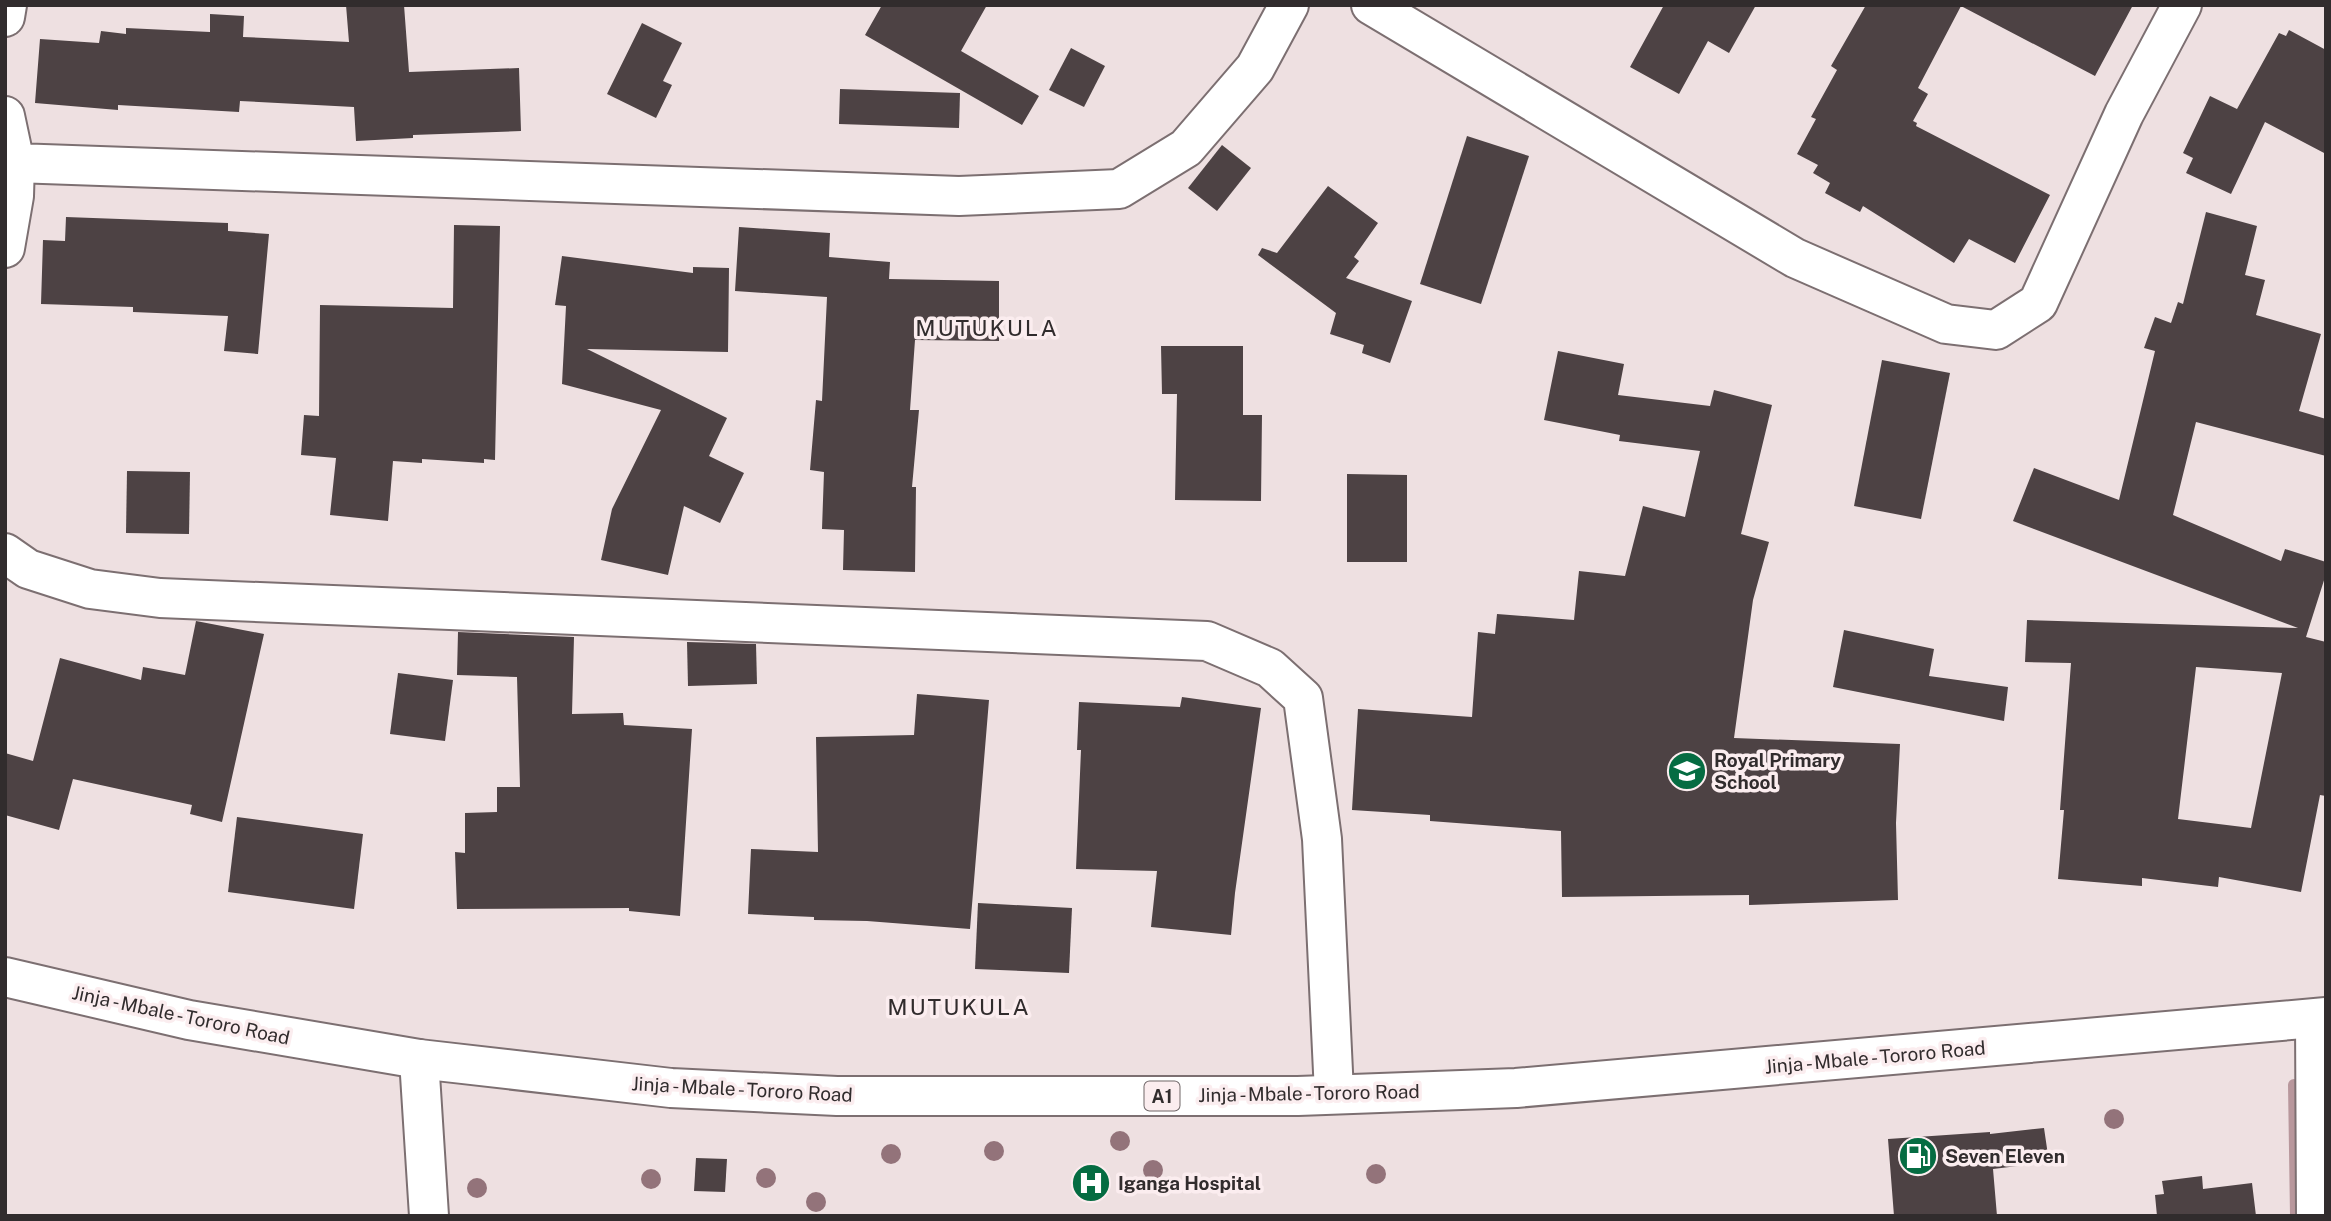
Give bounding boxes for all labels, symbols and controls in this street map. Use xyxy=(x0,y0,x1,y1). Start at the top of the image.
district label: MUTUKULA xyxy=(915,314,1059,341)
place label: Royal Primary School xyxy=(1714,749,1841,793)
school or university icon: Royal Primary School xyxy=(1666,750,1708,792)
street label: Jinja - Mbale - Tororo Road xyxy=(70,981,292,1049)
district label: MUTUKULA xyxy=(887,993,1031,1020)
street label: Jinja - Mbale - Tororo Road xyxy=(1764,1036,1986,1078)
street label: Jinja - Mbale - Tororo Road xyxy=(631,1072,853,1106)
street label: Jinja - Mbale - Tororo Road xyxy=(1198,1080,1420,1106)
road number: A1 xyxy=(1144,1082,1180,1111)
fuel station icon: Seven Eleven xyxy=(1897,1135,1939,1177)
place label: Seven Eleven xyxy=(1945,1145,2065,1167)
hospital icon: Iganga Hospital xyxy=(1070,1162,1112,1204)
place label: Iganga Hospital xyxy=(1118,1172,1261,1194)

